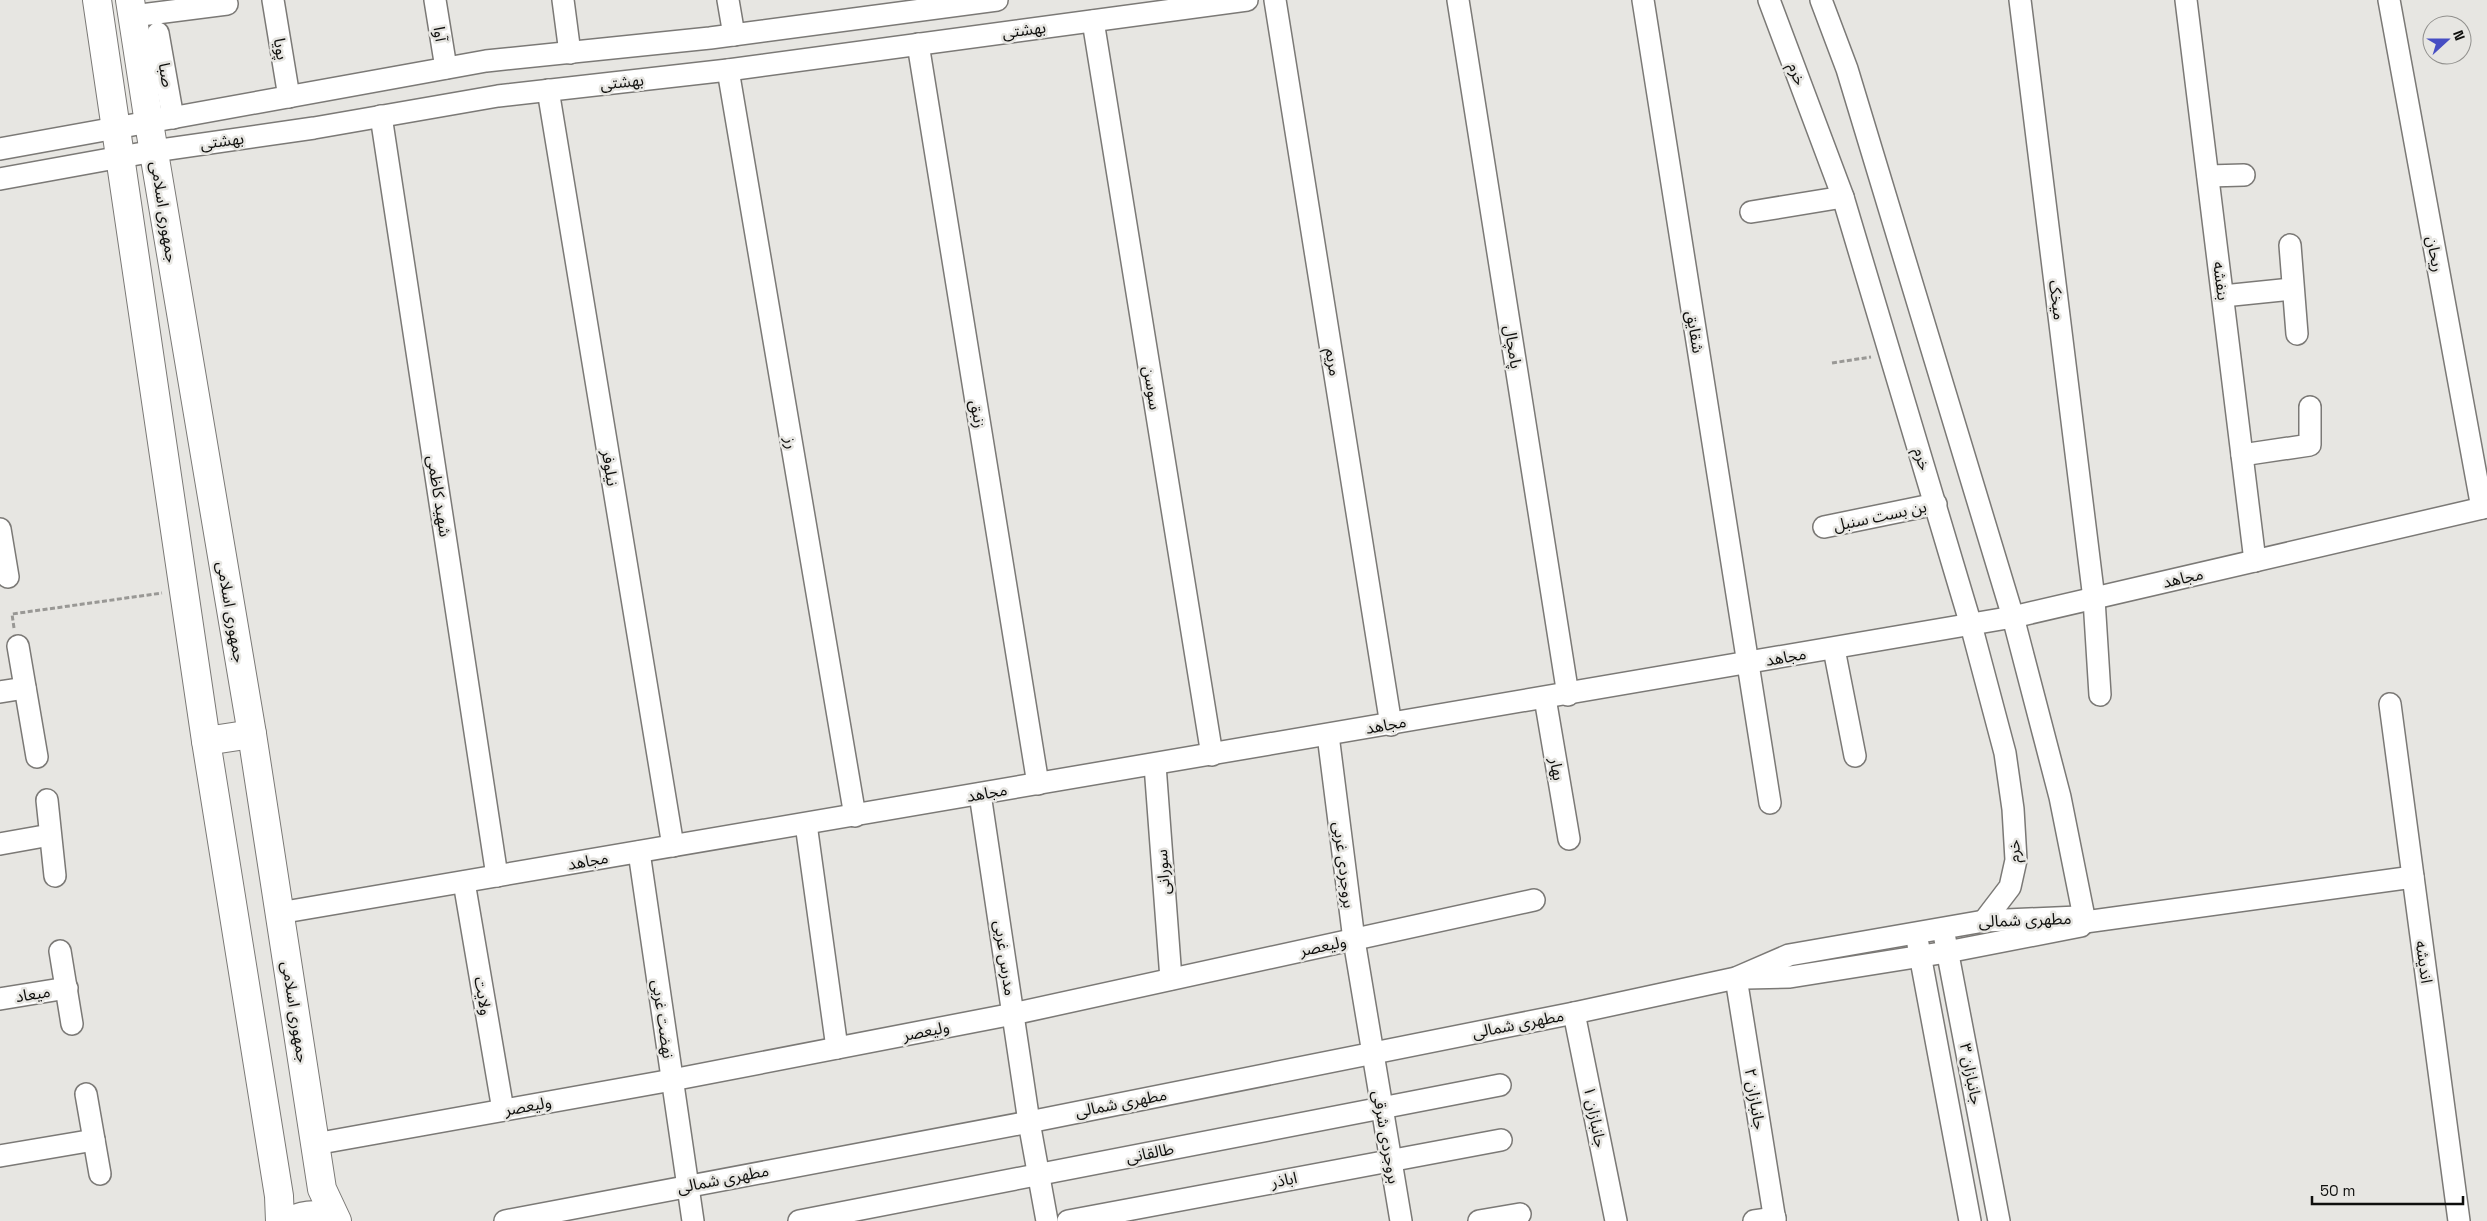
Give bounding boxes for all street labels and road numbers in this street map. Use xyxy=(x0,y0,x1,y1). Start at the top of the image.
street label: بهشتی xyxy=(1001,17,1047,43)
street label: آوا xyxy=(428,25,452,44)
street label: پویا xyxy=(269,37,293,61)
street label: خرم xyxy=(1781,60,1811,89)
street label: صبا xyxy=(154,61,178,89)
street label: بهشتی xyxy=(599,69,645,95)
street label: بهشتی xyxy=(199,128,245,154)
street label: جمهوری اسلامی xyxy=(146,160,182,264)
street label: ریحان xyxy=(2422,234,2448,274)
street label: بنفشه xyxy=(2208,260,2234,302)
street label: میخک xyxy=(2044,279,2070,321)
street label: شقایق xyxy=(1681,309,1709,355)
street label: پامچال xyxy=(1499,324,1527,370)
street label: مریم xyxy=(1318,347,1346,378)
street label: سوسن xyxy=(1138,364,1166,412)
street label: زنبق xyxy=(965,398,991,430)
street label: رز xyxy=(779,434,802,451)
street label: خرم xyxy=(1907,445,1935,474)
street label: نیلوفر xyxy=(597,448,623,487)
street label: شهید کاظمی xyxy=(422,454,456,538)
street label: بن بست سنبل xyxy=(1831,496,1929,536)
street label: جمهوری اسلامی xyxy=(212,560,250,664)
street label: مجاهد xyxy=(2161,563,2205,593)
street label: مجاهد xyxy=(1764,643,1808,671)
street label: مجاهد xyxy=(1364,711,1408,739)
street label: بهار xyxy=(1544,755,1569,782)
street label: مجاهد xyxy=(965,779,1009,807)
street label: بروجردی غربی xyxy=(1328,821,1360,909)
street label: خرم xyxy=(2003,839,2027,863)
street label: مجاهد xyxy=(566,847,610,875)
street label: سورانی xyxy=(1151,849,1175,895)
street label: مطهری شمالی xyxy=(1978,908,2072,932)
street label: مدرس غربی xyxy=(989,919,1021,997)
street label: ولیعصر xyxy=(1297,931,1348,961)
street label: اندیشه xyxy=(2411,939,2437,985)
street label: جمهوری اسلامی xyxy=(277,960,313,1064)
street label: ولایت xyxy=(469,975,497,1017)
street label: نهضت غربی xyxy=(647,978,679,1060)
street label: میعاد xyxy=(14,981,52,1007)
street label: مطهری شمالی xyxy=(1470,1005,1566,1043)
street label: ولیعصر xyxy=(900,1016,951,1046)
street label: جانبازان ۳ xyxy=(1955,1042,1987,1106)
street label: جانبازان ۲ xyxy=(1740,1067,1770,1131)
street label: مطهری شمالی xyxy=(1073,1084,1169,1122)
street label: جانبازان ۱ xyxy=(1579,1085,1611,1149)
street label: بروجردی شرقی xyxy=(1367,1089,1405,1185)
street label: ولیعصر xyxy=(502,1092,553,1121)
street label: طالقانی xyxy=(1124,1138,1176,1168)
street label: مطهری شمالی xyxy=(675,1160,771,1198)
street label: اباذر xyxy=(1268,1167,1299,1193)

